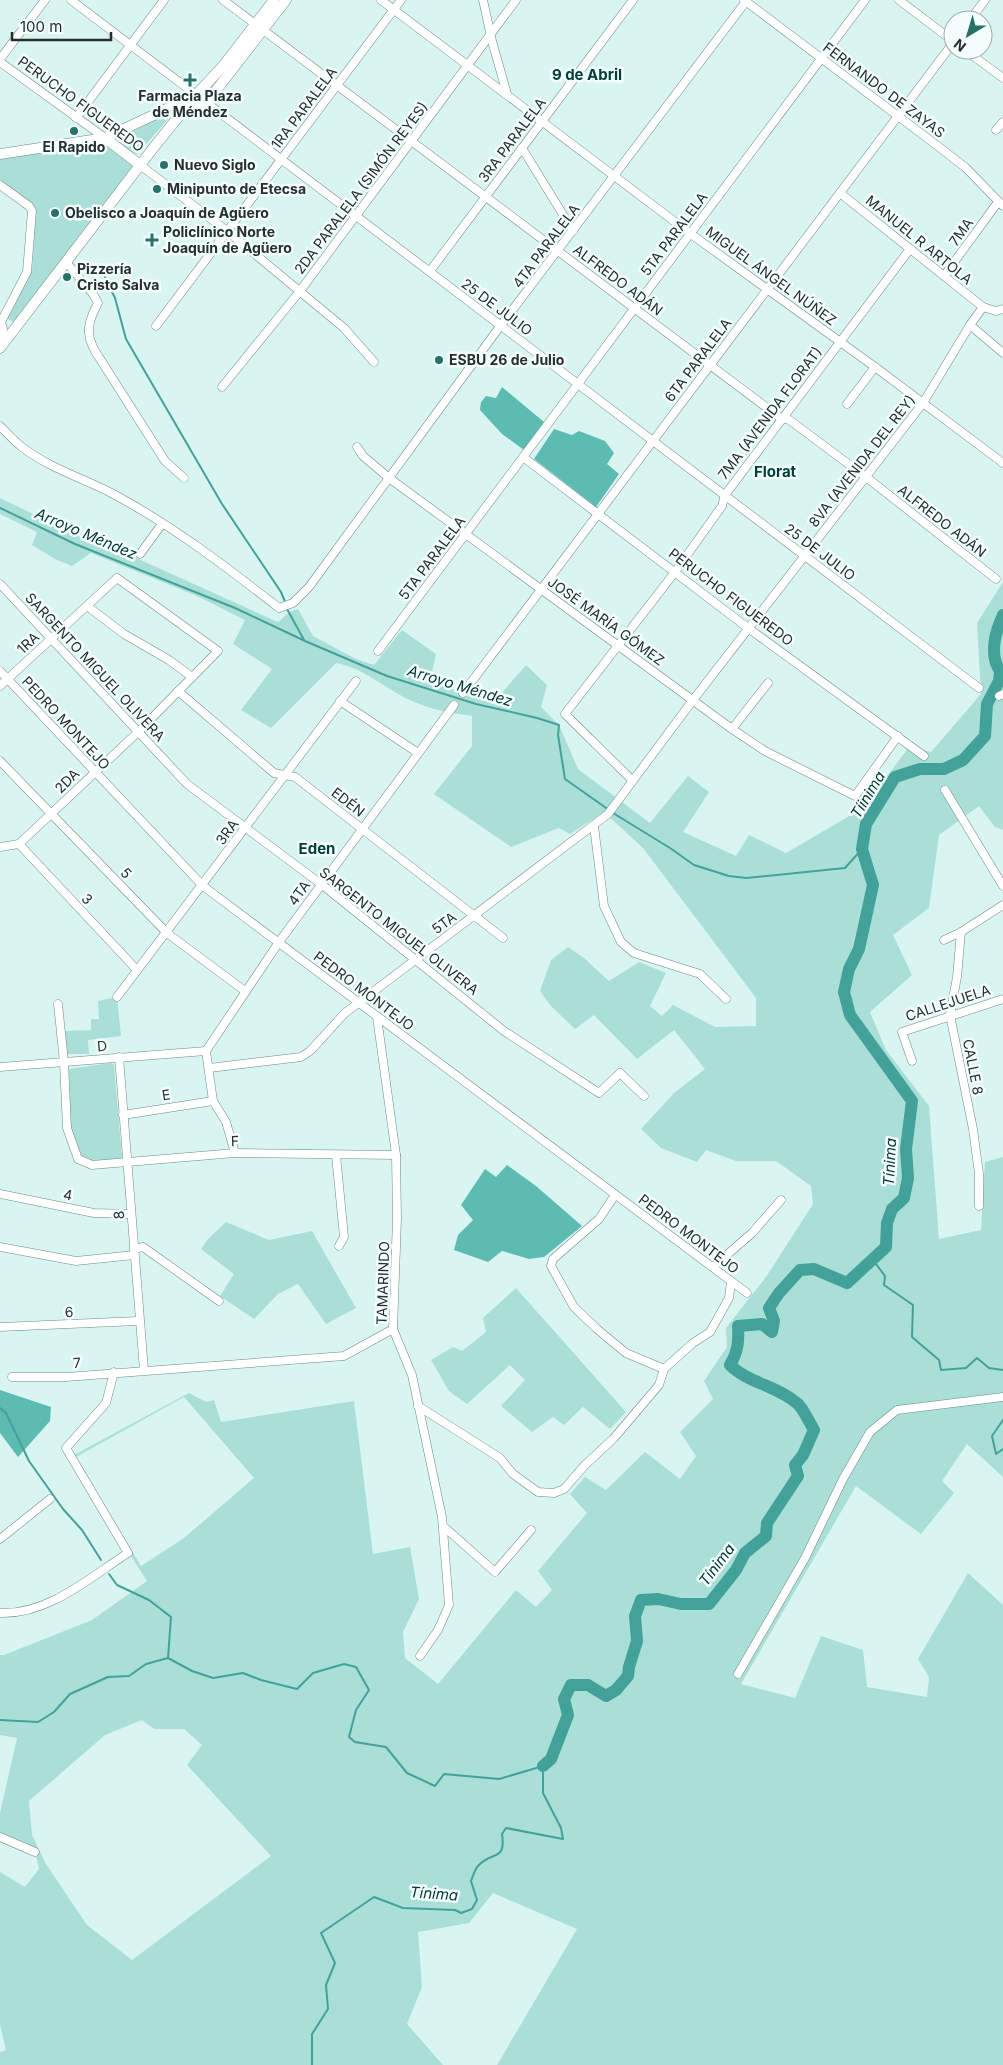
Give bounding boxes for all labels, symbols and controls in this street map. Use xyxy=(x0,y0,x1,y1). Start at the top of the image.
scale bar xyxy=(12,10,111,42)
north arrow xyxy=(943,10,993,60)
text: 100 m xyxy=(20,17,62,36)
text: N xyxy=(950,36,969,56)
street label: FERNANDO DE ZAYAS xyxy=(820,38,949,141)
street label: PERUCHO FIGUEREDO xyxy=(15,52,148,155)
street label: 1RA PARALELA xyxy=(267,63,340,152)
district label: 9 de Abril xyxy=(552,65,622,84)
marker: Farmacia Plaza de Méndez xyxy=(184,74,196,86)
place label: Farmacia Plaza de Méndez xyxy=(138,87,242,120)
street label: 3RA PARALELA xyxy=(474,94,549,185)
street label: 2DA PARALELA (SIMÓN REYES) xyxy=(290,98,431,277)
marker: El Rapido xyxy=(68,125,80,137)
place label: El Rapido xyxy=(43,138,106,155)
place label: Nuevo Siglo xyxy=(174,156,256,173)
marker: Nuevo Siglo xyxy=(158,159,170,171)
place label: Minipunto de Etecsa xyxy=(167,180,306,197)
marker: Minipunto de Etecsa xyxy=(151,183,163,195)
street label: 5TA PARALELA xyxy=(637,188,711,279)
street label: MANUEL R ARTOLA xyxy=(863,191,976,288)
street label: 4TA PARALELA xyxy=(509,200,583,291)
place label: Obelisco a Joaquín de Agüero xyxy=(65,204,269,221)
marker: Obelisco a Joaquín de Agüero xyxy=(49,207,61,219)
street label: 7MA xyxy=(945,214,977,249)
place label: Policlínico Norte Joaquín de Agüero xyxy=(163,223,292,256)
street label: MIGUEL ÁNGEL NÚÑEZ xyxy=(703,223,840,329)
marker: Policlínico Norte Joaquín de Agüero xyxy=(145,233,159,247)
street label: ALFREDO ADÁN xyxy=(570,240,666,319)
place label: Pizzería Cristo Salva xyxy=(77,260,159,293)
marker: Pizzería Cristo Salva xyxy=(61,271,73,283)
street label: 25 DE JULIO xyxy=(459,274,536,339)
street label: 6TA PARALELA xyxy=(661,314,735,405)
street label: 7MA (AVENIDA FLORAT) xyxy=(714,343,825,482)
place label: ESBU 26 de Julio xyxy=(449,351,565,368)
marker: ESBU 26 de Julio xyxy=(433,354,445,366)
street label: 8VA (AVENIDA DEL REY) xyxy=(805,391,918,530)
district label: Florat xyxy=(754,462,797,481)
street label: ALFREDO ADÁN xyxy=(895,481,990,560)
water label: Arroyo Méndez xyxy=(32,503,140,564)
street label: 5TA PARALELA xyxy=(395,512,469,603)
street label: 25 DE JULIO xyxy=(782,519,859,584)
street label: PERUCHO FIGUEREDO xyxy=(666,544,797,649)
street label: JOSÉ MARÍA GÓMEZ xyxy=(545,573,668,669)
street label: SARGENTO MIGUEL OLIVERA xyxy=(22,589,169,745)
street label: 1RA xyxy=(13,628,43,657)
water label: Arroyo Méndez xyxy=(404,660,515,710)
street label: PEDRO MONTEJO xyxy=(19,673,114,773)
street label: 2DA xyxy=(51,765,83,796)
water label: Tíinima xyxy=(846,768,889,822)
street label: EDÉN xyxy=(328,783,368,820)
street label: 3RA xyxy=(212,815,242,848)
district label: Eden xyxy=(299,839,335,858)
street label: SARGENTO MIGUEL OLIVERA xyxy=(316,863,482,998)
street label: 5 xyxy=(117,864,135,882)
street label: 4TA xyxy=(284,877,313,908)
street label: 3 xyxy=(78,890,97,908)
street label: 5TA xyxy=(428,908,459,937)
street label: PEDRO MONTEJO xyxy=(311,947,418,1034)
street label: CALLEJUELA xyxy=(903,981,993,1024)
street label: D xyxy=(96,1037,108,1054)
street label: CALLE 8 xyxy=(960,1038,987,1096)
street label: E xyxy=(160,1085,171,1104)
street label: F xyxy=(231,1132,239,1149)
water label: Tínima xyxy=(879,1137,900,1187)
street label: 4 xyxy=(62,1185,74,1204)
street label: PEDRO MONTEJO xyxy=(636,1190,743,1277)
street label: 8 xyxy=(110,1210,127,1220)
street label: TAMARINDO xyxy=(373,1241,392,1325)
street label: 6 xyxy=(64,1303,74,1320)
street label: 7 xyxy=(72,1354,82,1371)
water label: Tínima xyxy=(695,1540,739,1590)
water label: Tínima xyxy=(409,1882,459,1905)

